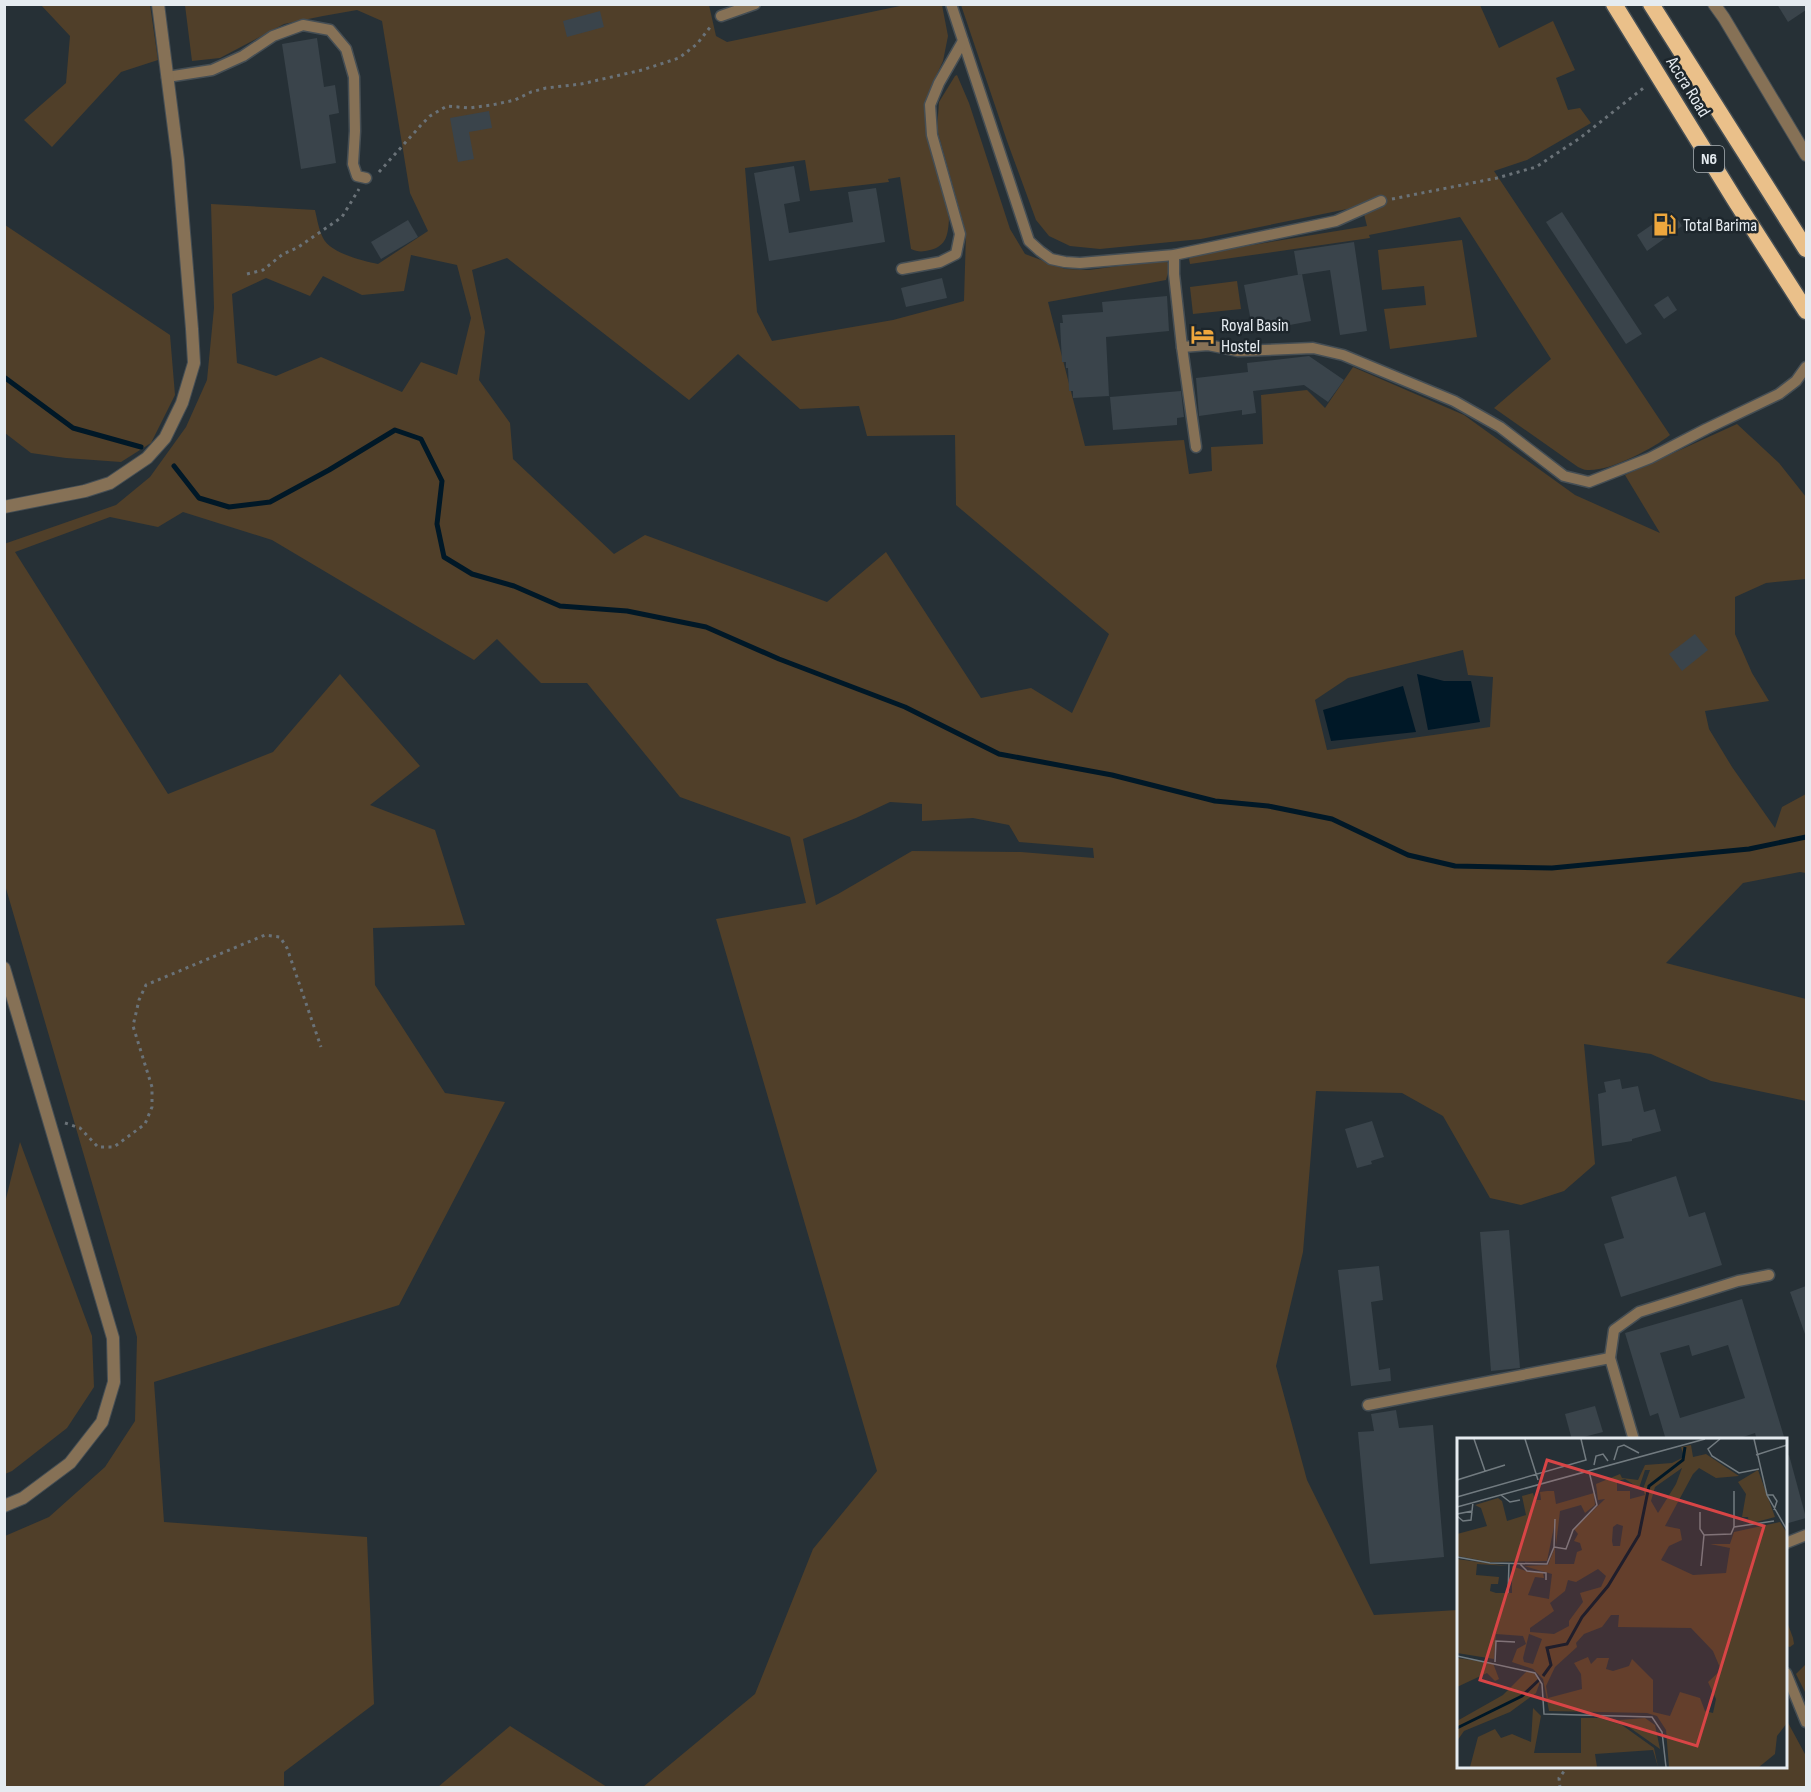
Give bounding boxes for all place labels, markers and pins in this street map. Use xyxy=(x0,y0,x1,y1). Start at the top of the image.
fuel station icon: Total Barima xyxy=(1652,212,1678,238)
place label: Total Barima xyxy=(1683,215,1757,236)
place label: Royal Basin Hostel xyxy=(1221,315,1289,357)
hotel icon: Royal Basin Hostel xyxy=(1190,322,1216,348)

